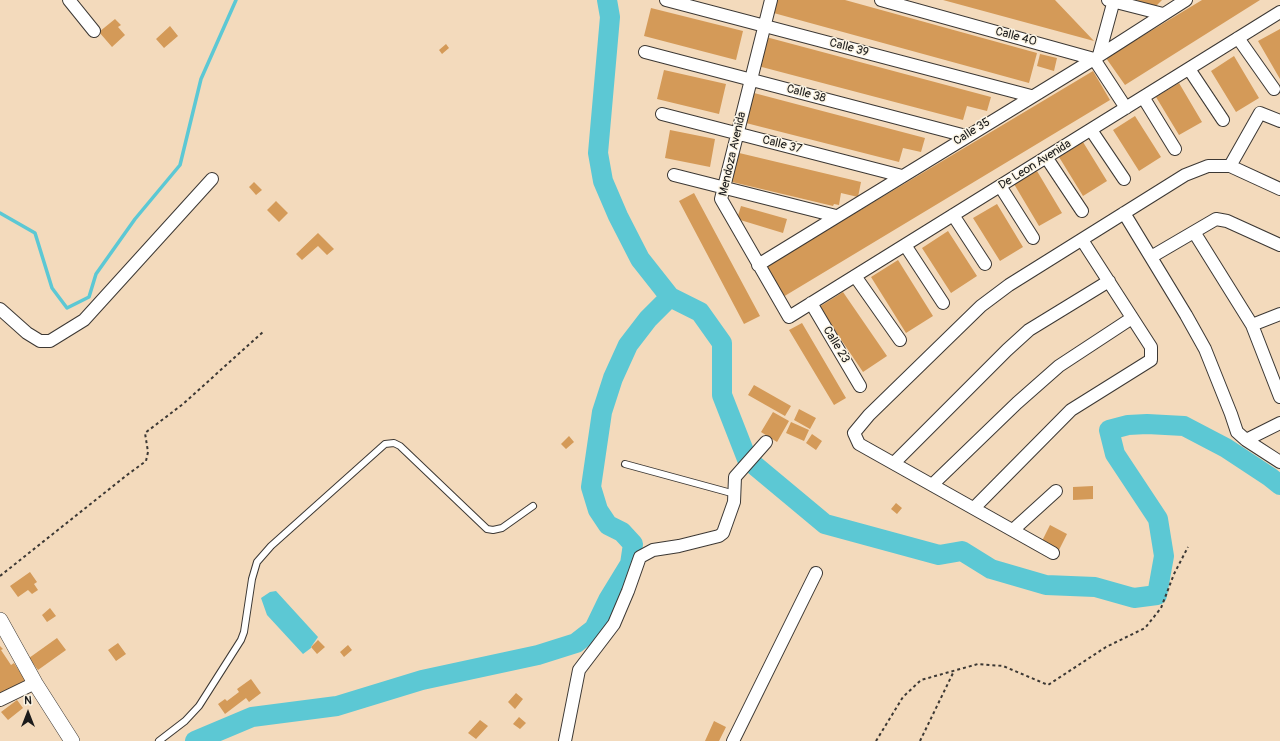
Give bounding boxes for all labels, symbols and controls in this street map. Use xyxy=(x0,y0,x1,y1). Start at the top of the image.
street label: Calle 40 xyxy=(994,25,1038,49)
street label: Calle 39 xyxy=(828,36,870,60)
street label: Calle 38 xyxy=(785,82,827,106)
street label: Mendoza Avenida xyxy=(716,110,750,198)
street label: Calle 35 xyxy=(951,115,993,149)
street label: Calle 37 xyxy=(761,133,803,157)
street label: De Leon Avenida xyxy=(996,137,1074,193)
street label: Calle 23 xyxy=(819,324,853,366)
north arrow xyxy=(8,693,48,733)
text: N xyxy=(24,694,32,707)

